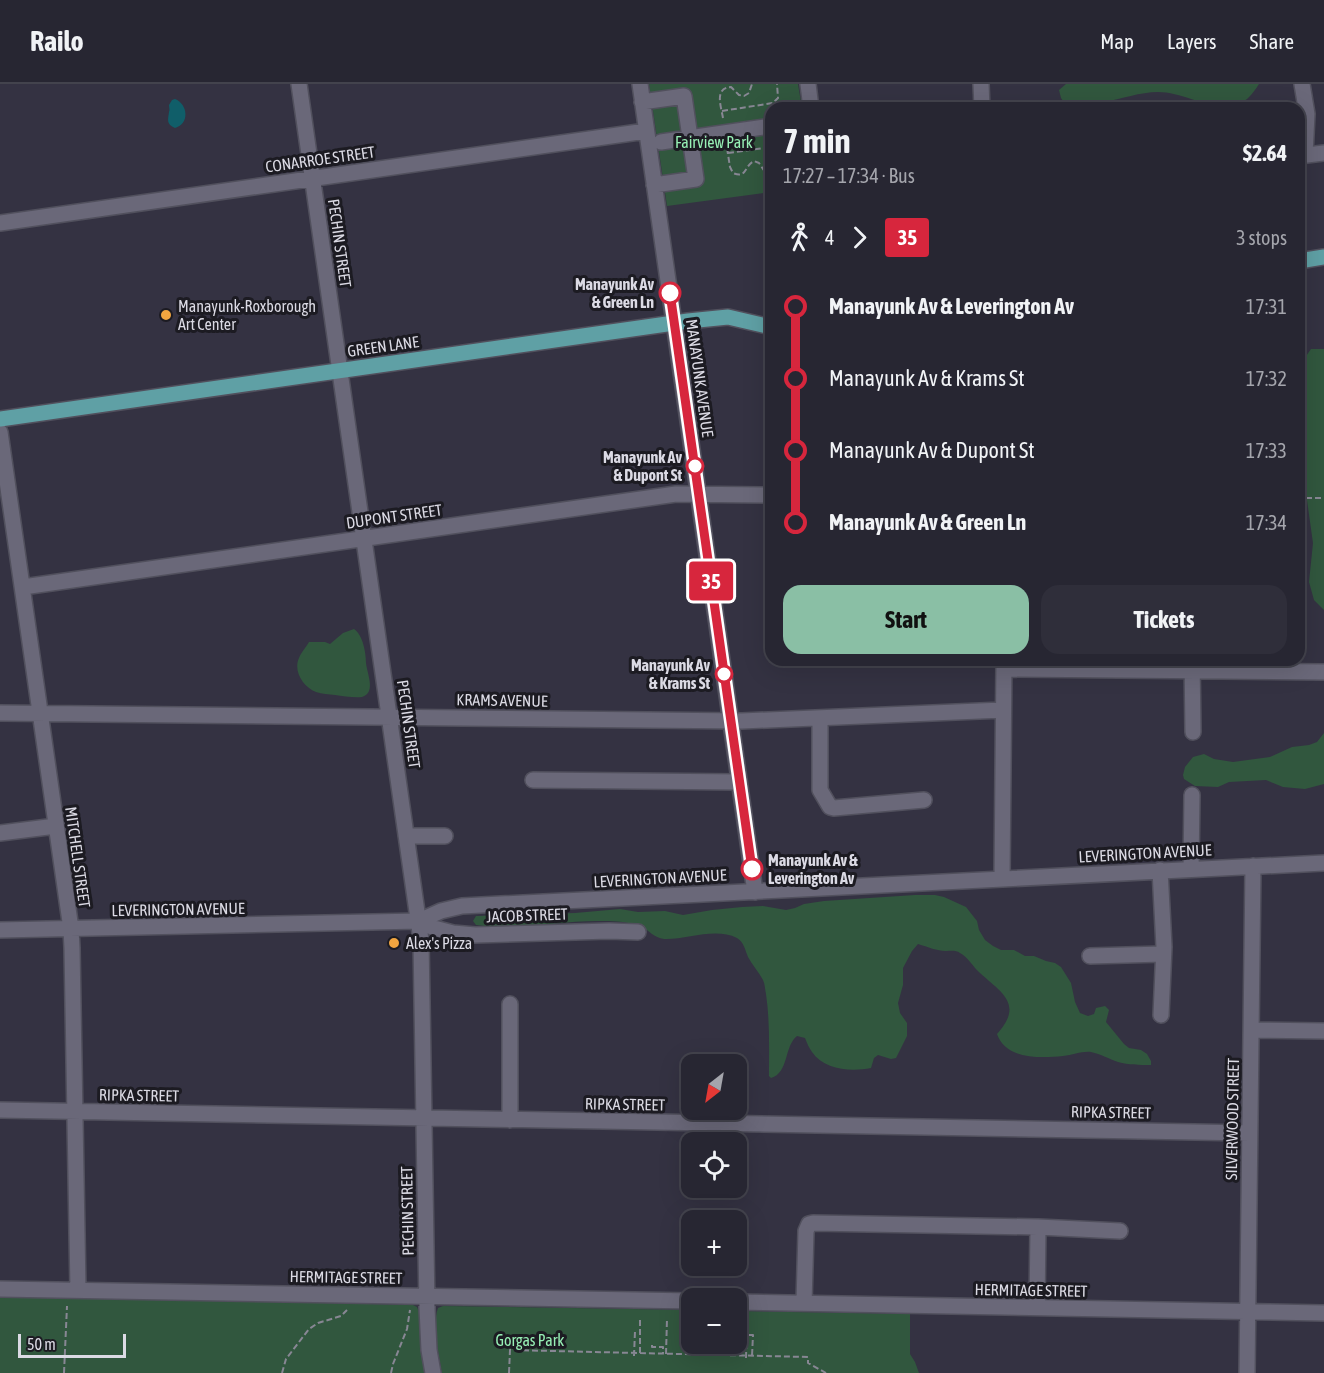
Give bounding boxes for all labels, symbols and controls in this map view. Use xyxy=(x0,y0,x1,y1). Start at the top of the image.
text: Railo xyxy=(30,25,84,57)
text: Map xyxy=(1100,29,1134,53)
text: Layers xyxy=(1167,29,1217,53)
text: Share xyxy=(1250,29,1294,53)
text: 7 min xyxy=(783,122,850,160)
park label: Fairview Park xyxy=(675,133,753,151)
text: $2.64 xyxy=(1243,140,1287,166)
street label: CONARROE STREET xyxy=(264,142,376,176)
text: 17:27 – 17:34 · Bus xyxy=(783,164,915,187)
street label: PECHIN STREET xyxy=(325,198,355,288)
icon: walk xyxy=(783,221,816,254)
icon: forward xyxy=(843,221,876,254)
text: 35 xyxy=(897,225,917,249)
text: 4 xyxy=(825,226,834,249)
text: 3 stops xyxy=(1236,226,1287,249)
place label: Manayunk Av & Green Ln xyxy=(575,275,654,311)
marker: Manayunk Av & Green Ln xyxy=(659,282,681,304)
text: Manayunk Av & Leverington Av xyxy=(829,293,1074,319)
text: 17:31 xyxy=(1246,295,1287,318)
place label: Manayunk-Roxborough Art Center xyxy=(178,297,316,333)
marker: Manayunk-Roxborough Art Center xyxy=(159,308,173,322)
street label: MANAYUNK AVENUE xyxy=(683,318,717,438)
street label: GREEN LANE xyxy=(346,332,420,360)
text: Manayunk Av & Krams St xyxy=(829,365,1025,391)
text: 17:32 xyxy=(1246,367,1287,390)
text: Manayunk Av & Dupont St xyxy=(829,437,1035,463)
text: 17:33 xyxy=(1246,439,1287,462)
place label: Manayunk Av & Dupont St xyxy=(603,448,682,484)
marker: Manayunk Av & Dupont St xyxy=(686,457,704,475)
street label: DUPONT STREET xyxy=(345,500,443,532)
text: Manayunk Av & Green Ln xyxy=(829,509,1026,535)
text: 17:34 xyxy=(1246,511,1287,534)
line badge: 35 xyxy=(684,562,738,600)
text: 35 xyxy=(701,569,721,593)
button: Start xyxy=(783,585,1029,654)
button: Tickets xyxy=(1041,585,1287,654)
place label: Manayunk Av & Krams St xyxy=(631,656,710,692)
marker: Manayunk Av & Krams St xyxy=(715,665,733,683)
street label: PECHIN STREET xyxy=(394,679,424,769)
street label: KRAMS AVENUE xyxy=(456,690,548,710)
street label: MITCHELL STREET xyxy=(62,805,94,909)
street label: LEVERINGTON AVENUE xyxy=(1078,841,1212,865)
place label: Manayunk Av & Leverington Av xyxy=(768,851,858,887)
marker: Manayunk Av & Leverington Av xyxy=(741,858,763,880)
street label: LEVERINGTON AVENUE xyxy=(593,866,727,890)
street label: LEVERINGTON AVENUE xyxy=(111,899,245,919)
street label: JACOB STREET xyxy=(486,905,568,925)
place label: Alex's Pizza xyxy=(406,934,472,952)
marker: Alex's Pizza xyxy=(387,936,401,950)
north arrow xyxy=(681,1054,747,1120)
map controls xyxy=(681,1054,747,1354)
street label: SILVERWOOD STREET xyxy=(1222,1058,1242,1180)
street label: RIPKA STREET xyxy=(99,1085,179,1105)
street label: RIPKA STREET xyxy=(585,1094,665,1114)
street label: RIPKA STREET xyxy=(1071,1102,1151,1122)
button: locate xyxy=(681,1132,747,1198)
street label: PECHIN STREET xyxy=(397,1166,417,1256)
button: + xyxy=(681,1210,747,1276)
street label: HERMITAGE STREET xyxy=(289,1267,403,1287)
street label: HERMITAGE STREET xyxy=(974,1280,1088,1300)
button: − xyxy=(681,1288,747,1354)
scale bar xyxy=(18,1331,126,1358)
park label: Gorgas Park xyxy=(496,1331,564,1350)
text: 50 m xyxy=(27,1335,56,1353)

